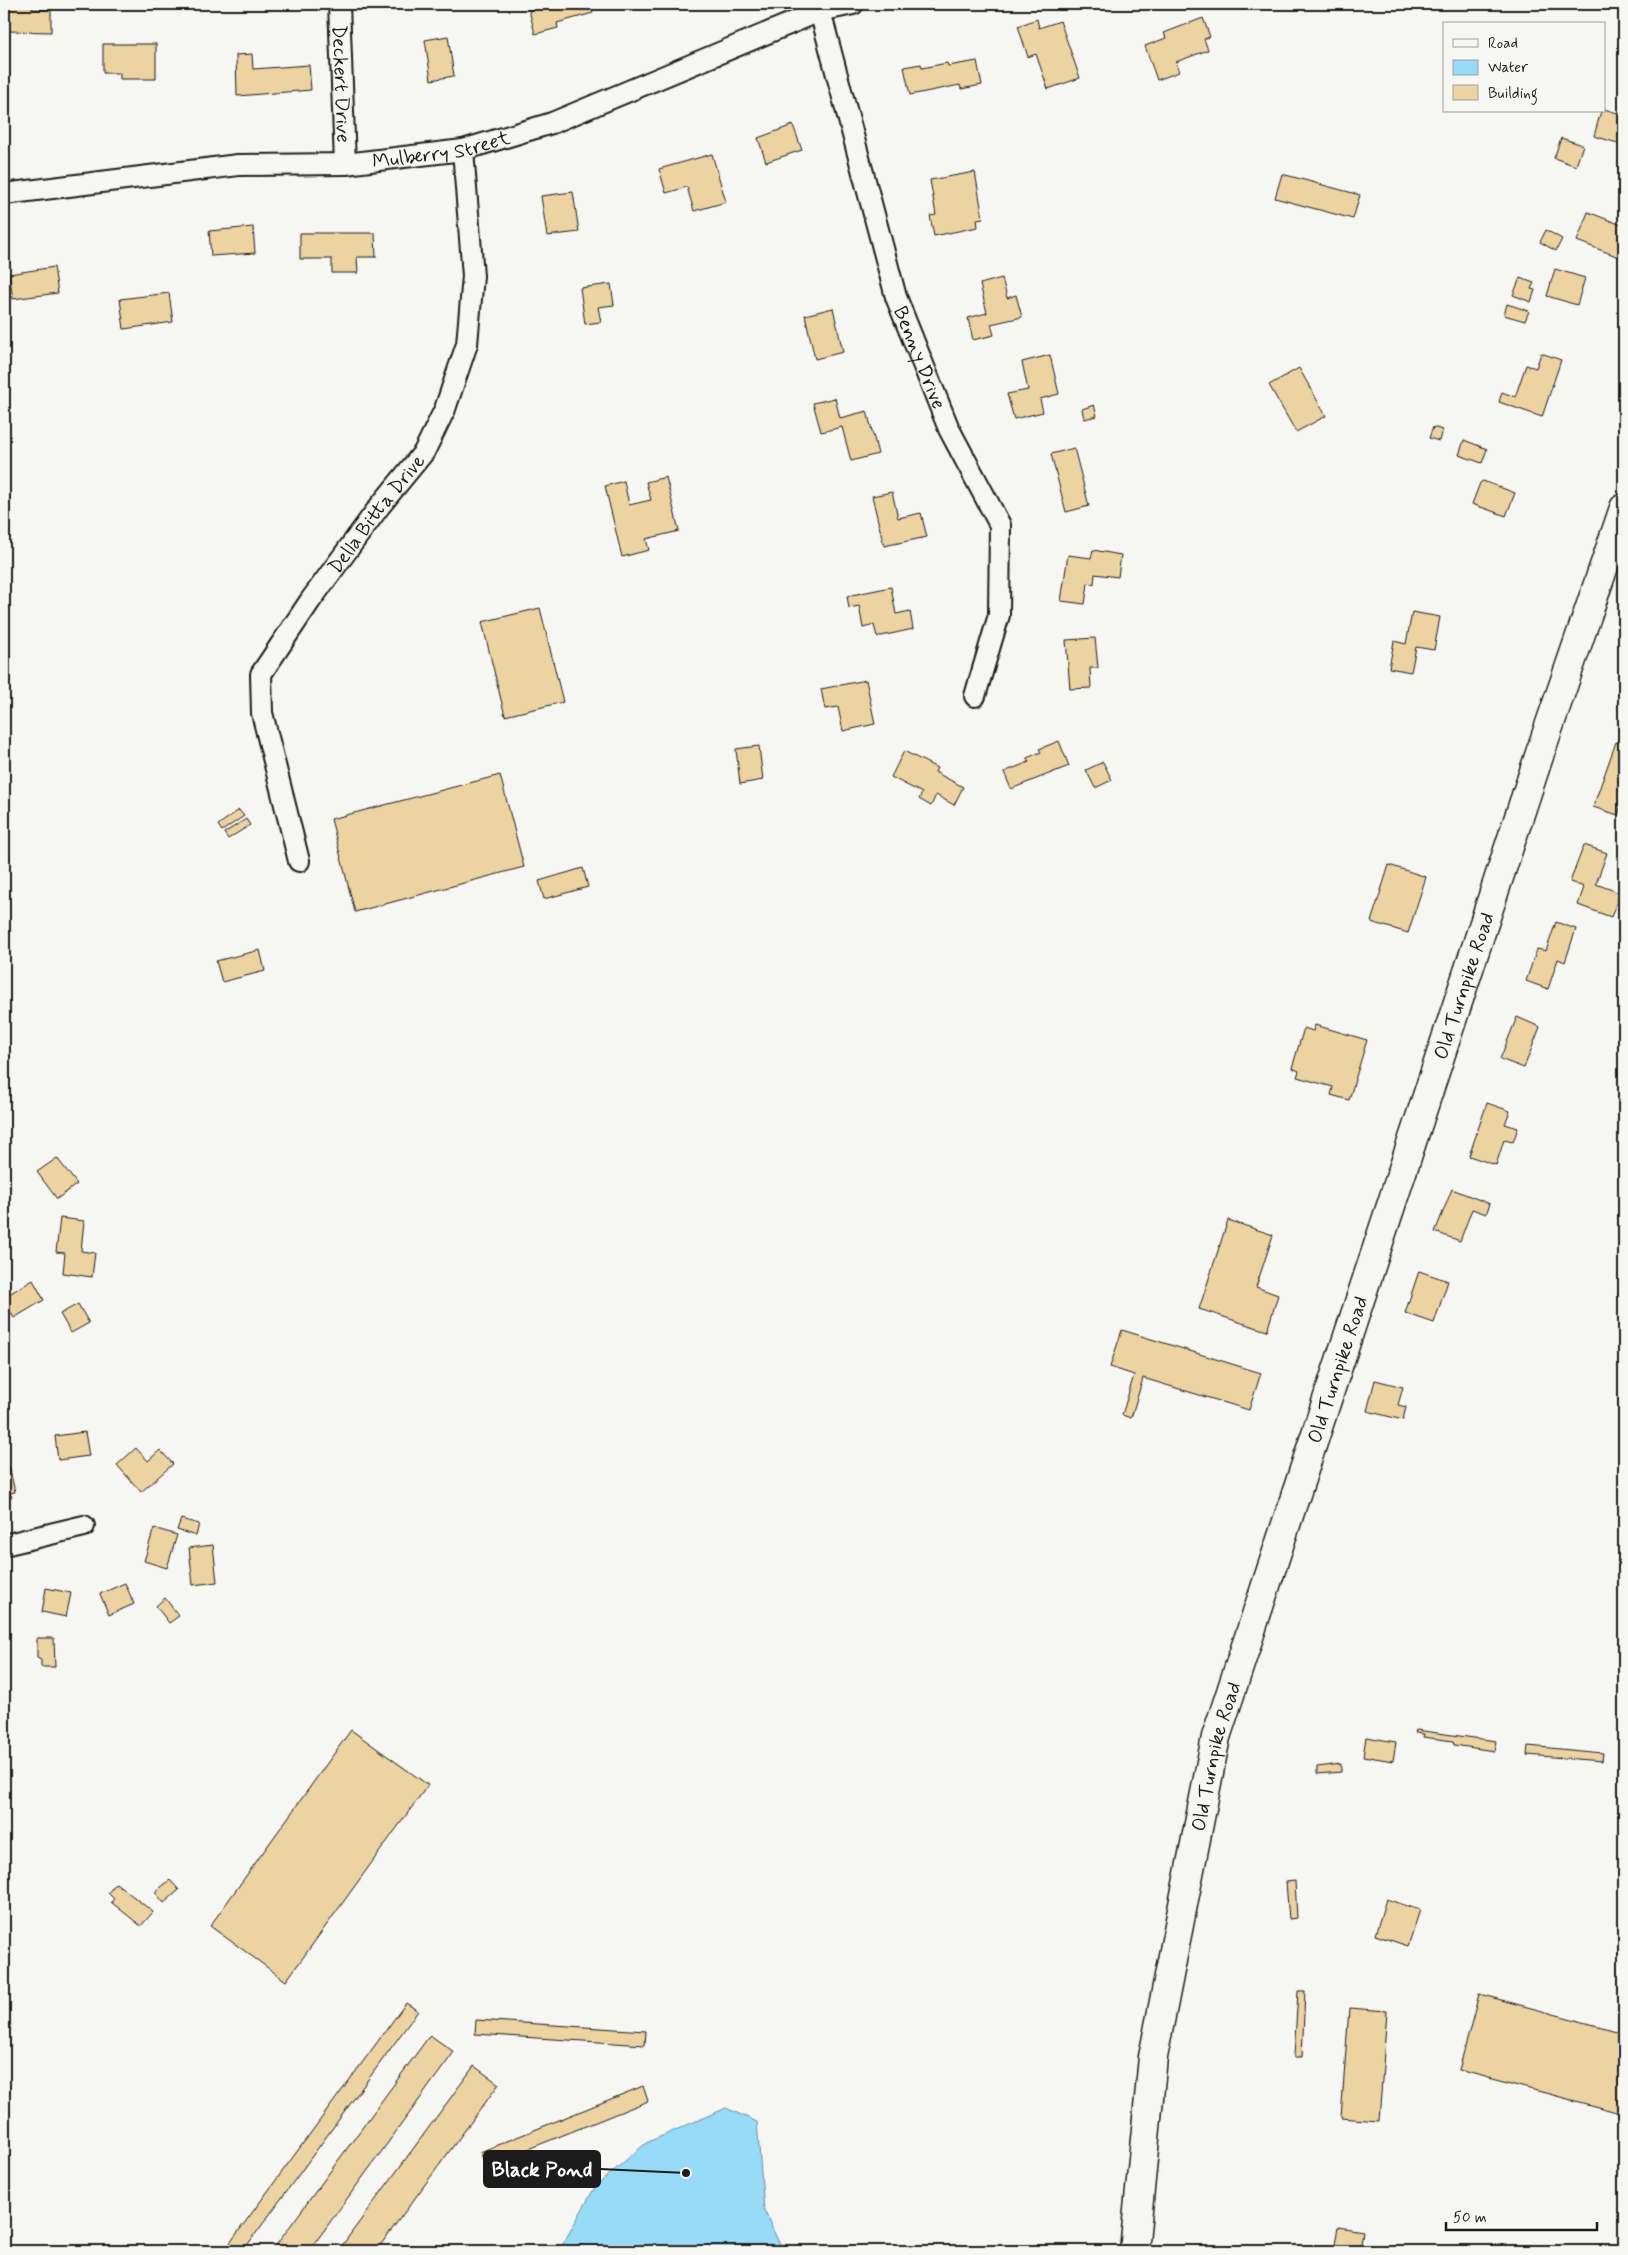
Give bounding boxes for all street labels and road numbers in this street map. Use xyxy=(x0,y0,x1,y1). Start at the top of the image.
street label: Deckert Drive xyxy=(325,25,356,143)
street label: Mulberry Street xyxy=(371,124,514,176)
street label: Benny Drive xyxy=(886,302,952,413)
street label: Della Bitta Drive xyxy=(322,449,432,580)
street label: Old Turnpike Road xyxy=(1428,909,1502,1063)
street label: Old Turnpike Road xyxy=(1302,1293,1375,1447)
street label: Old Turnpike Road xyxy=(1186,1679,1248,1834)

